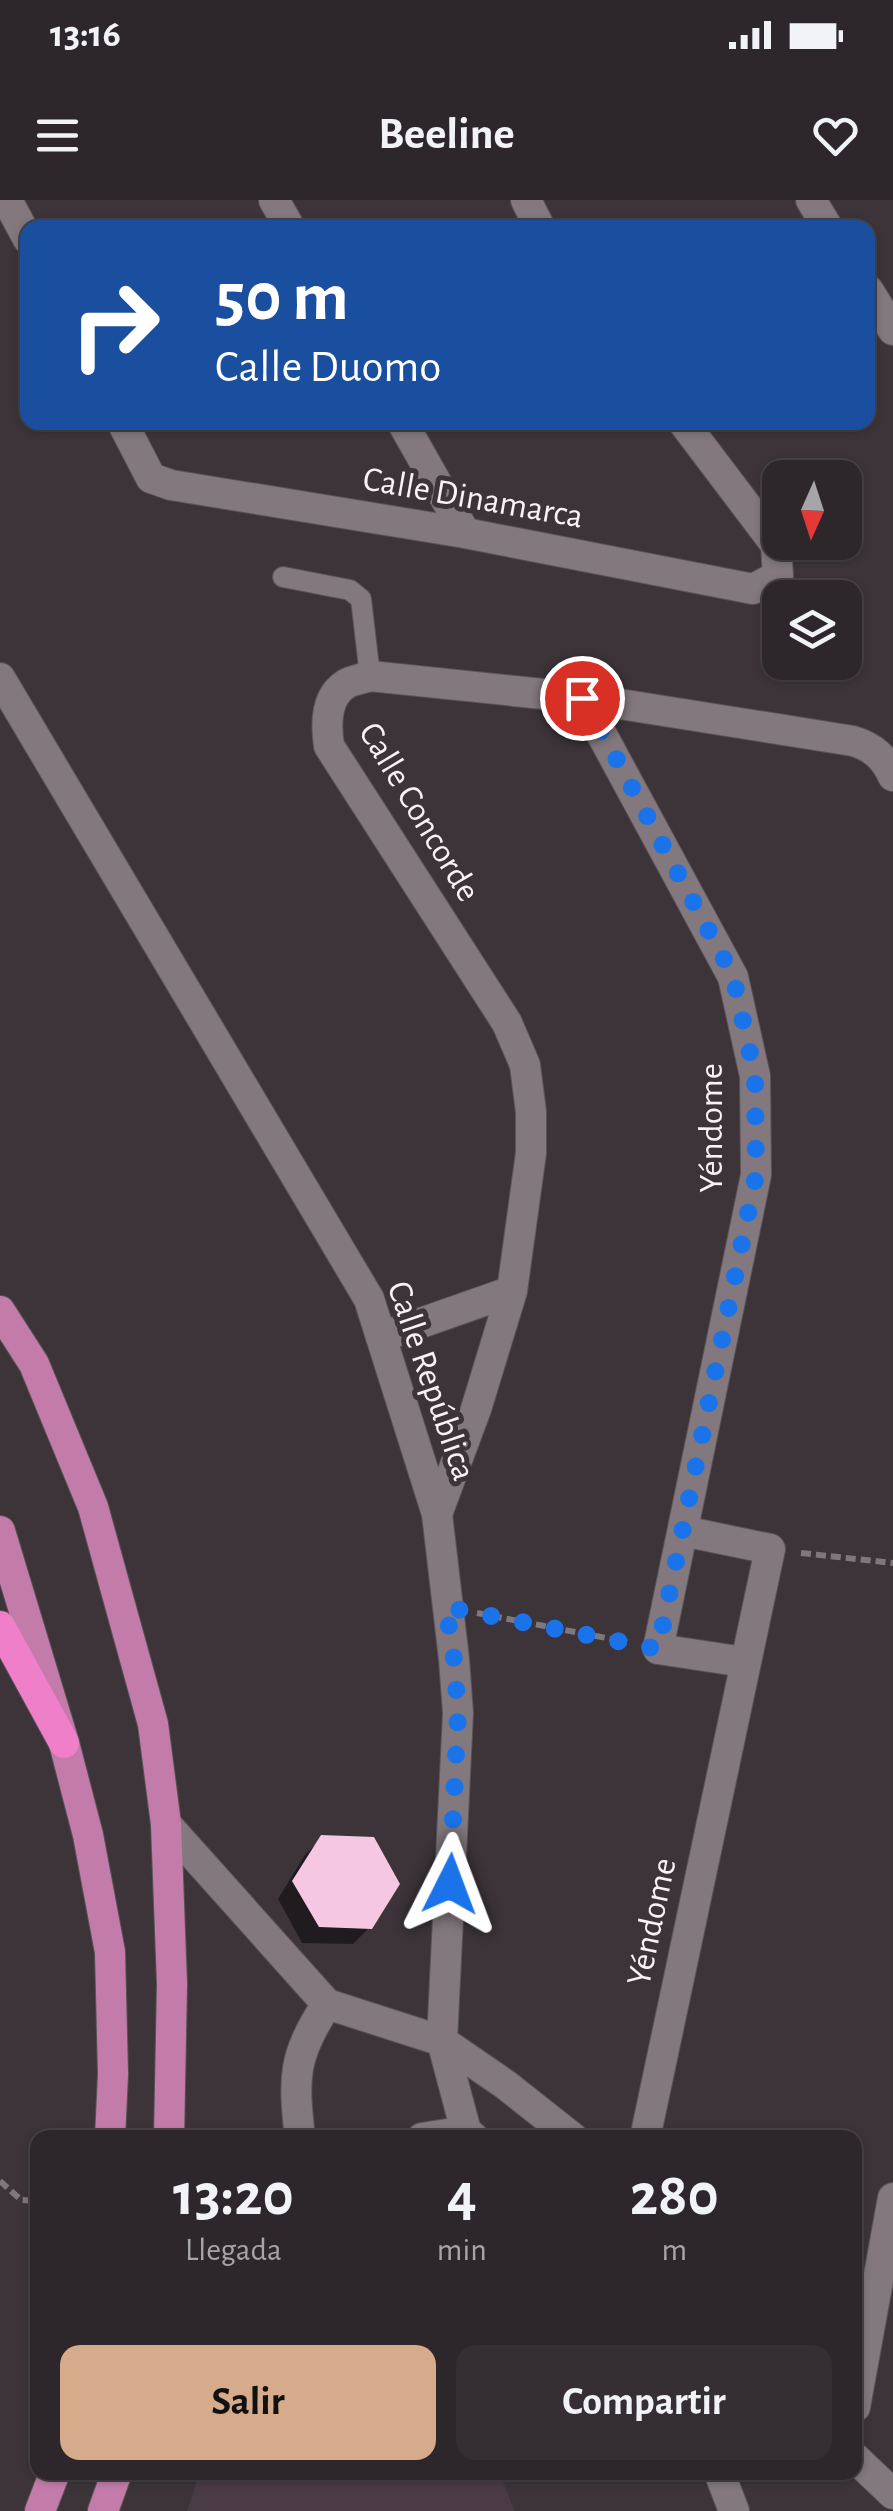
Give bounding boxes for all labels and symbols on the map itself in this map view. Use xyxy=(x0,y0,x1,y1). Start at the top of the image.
north arrow xyxy=(762,460,862,560)
street label: Calle Dinamarca xyxy=(360,461,586,535)
pin xyxy=(540,656,625,741)
street label: Calle Concorde xyxy=(352,716,486,908)
street label: Yéndome xyxy=(694,1063,729,1193)
street label: Calle República xyxy=(381,1277,481,1485)
position arrow xyxy=(398,1832,502,1936)
street label: Yéndome xyxy=(621,1855,683,1989)

